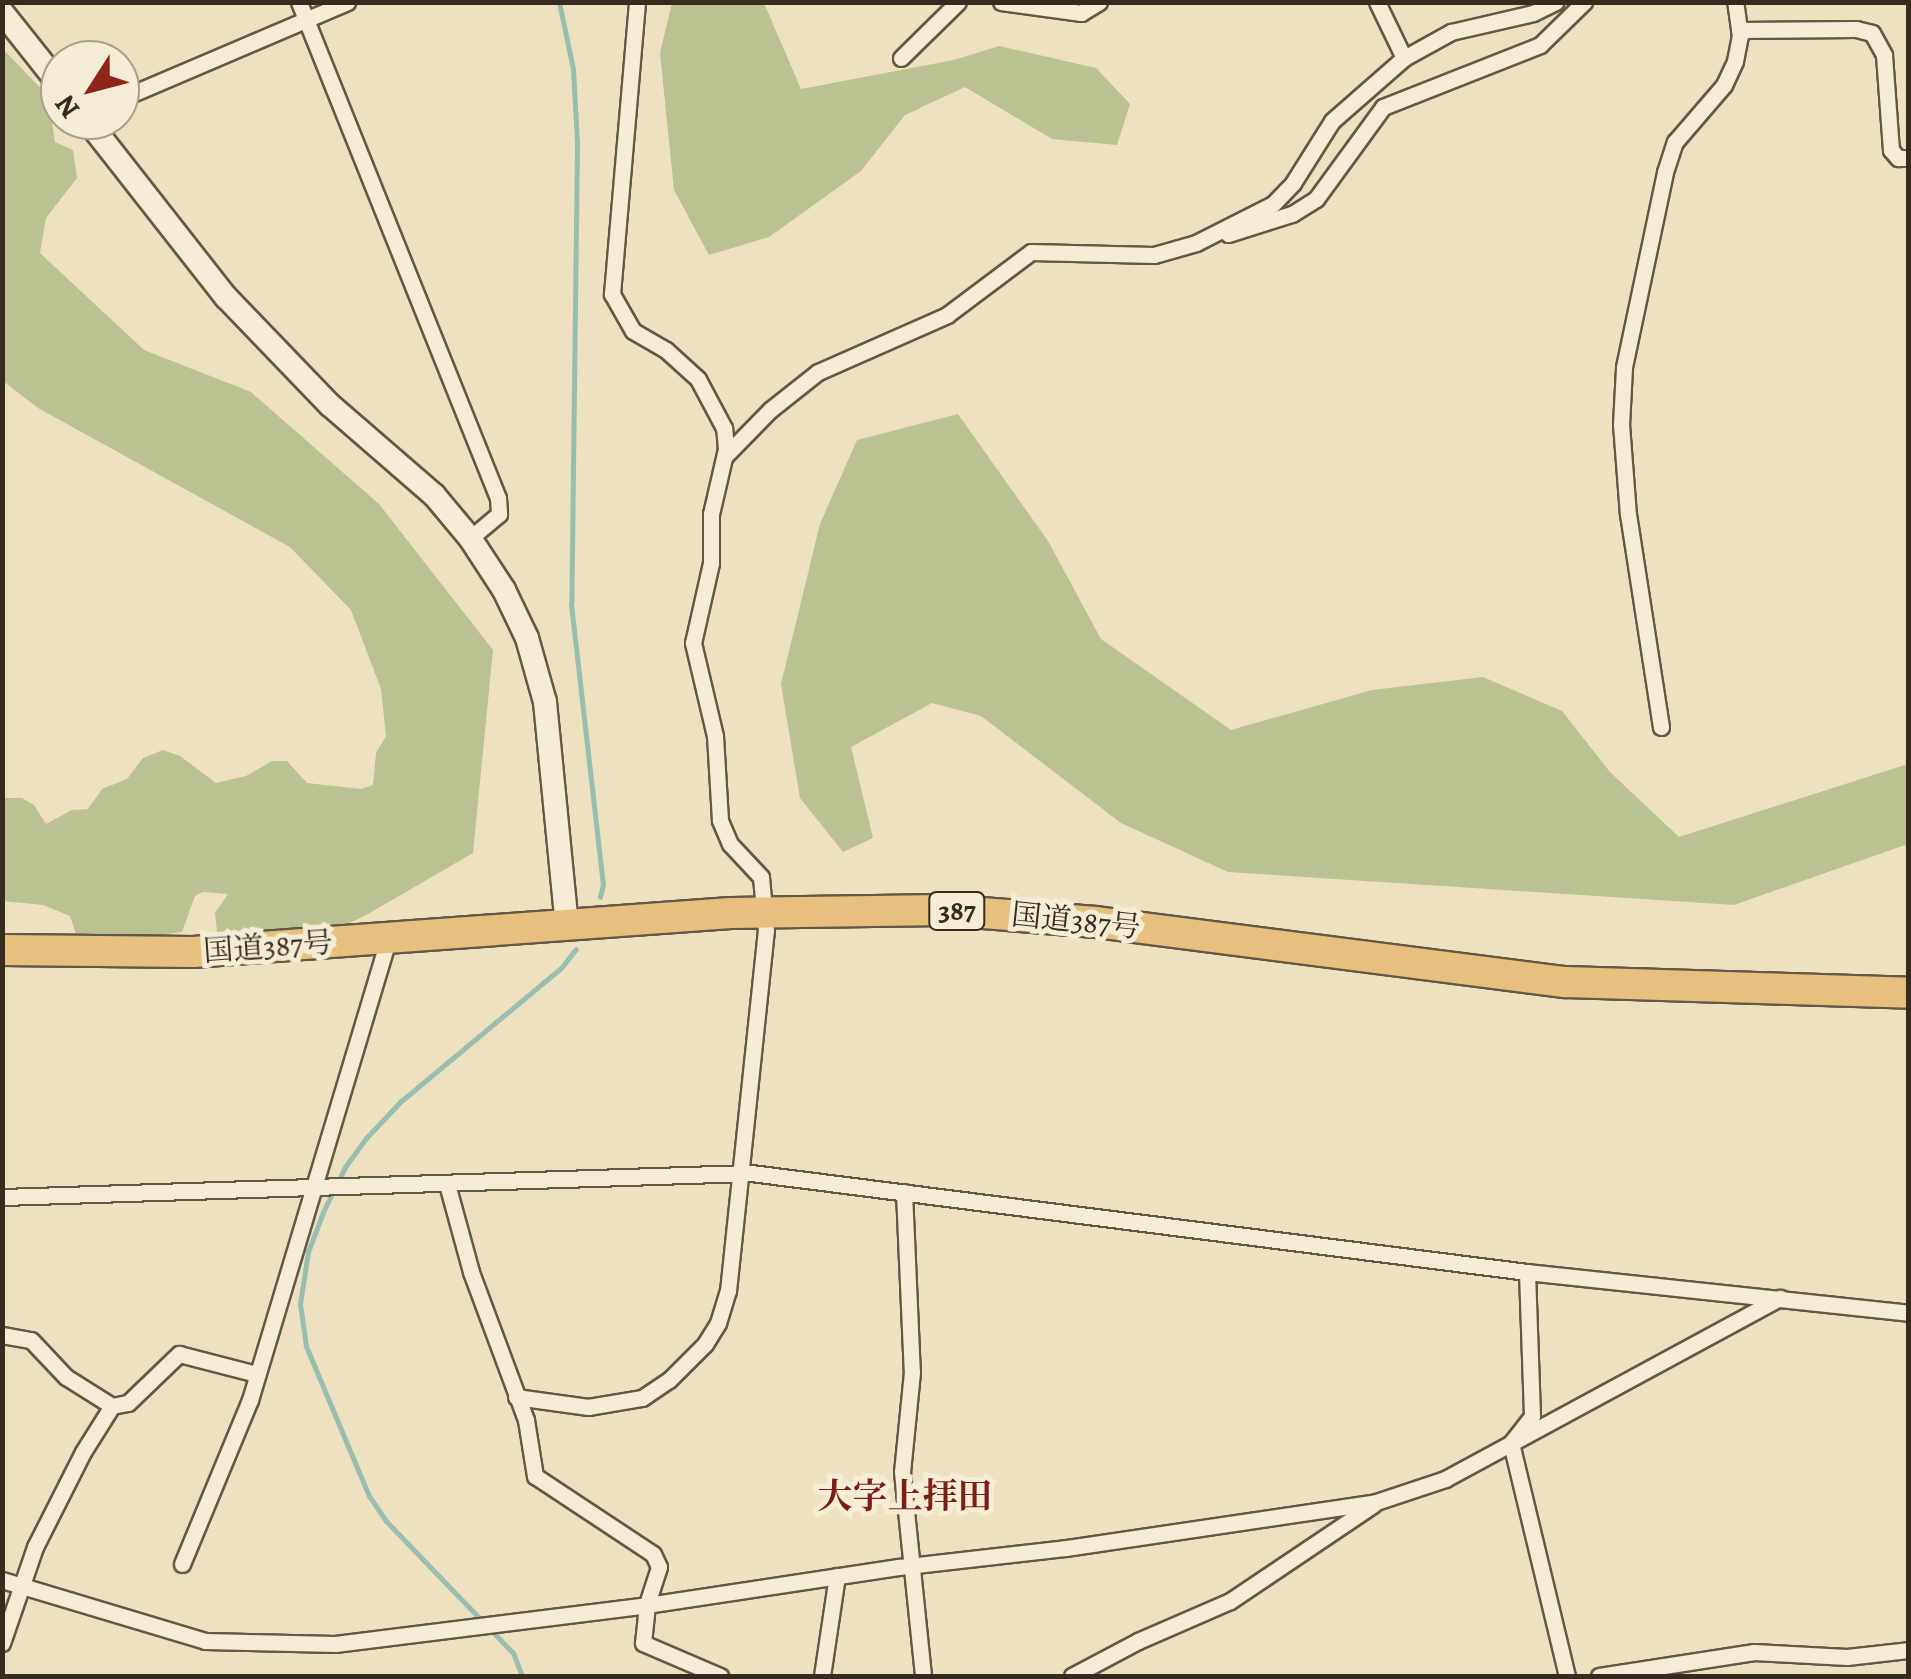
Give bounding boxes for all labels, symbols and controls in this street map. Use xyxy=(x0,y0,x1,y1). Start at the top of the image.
north arrow xyxy=(40,40,140,140)
text: N xyxy=(46,87,89,126)
road number: 387 xyxy=(927,888,987,934)
street label: 国道387号 xyxy=(1010,896,1142,946)
street label: 国道387号 xyxy=(202,925,334,969)
district label: 大字上拝田 xyxy=(818,1475,992,1517)

